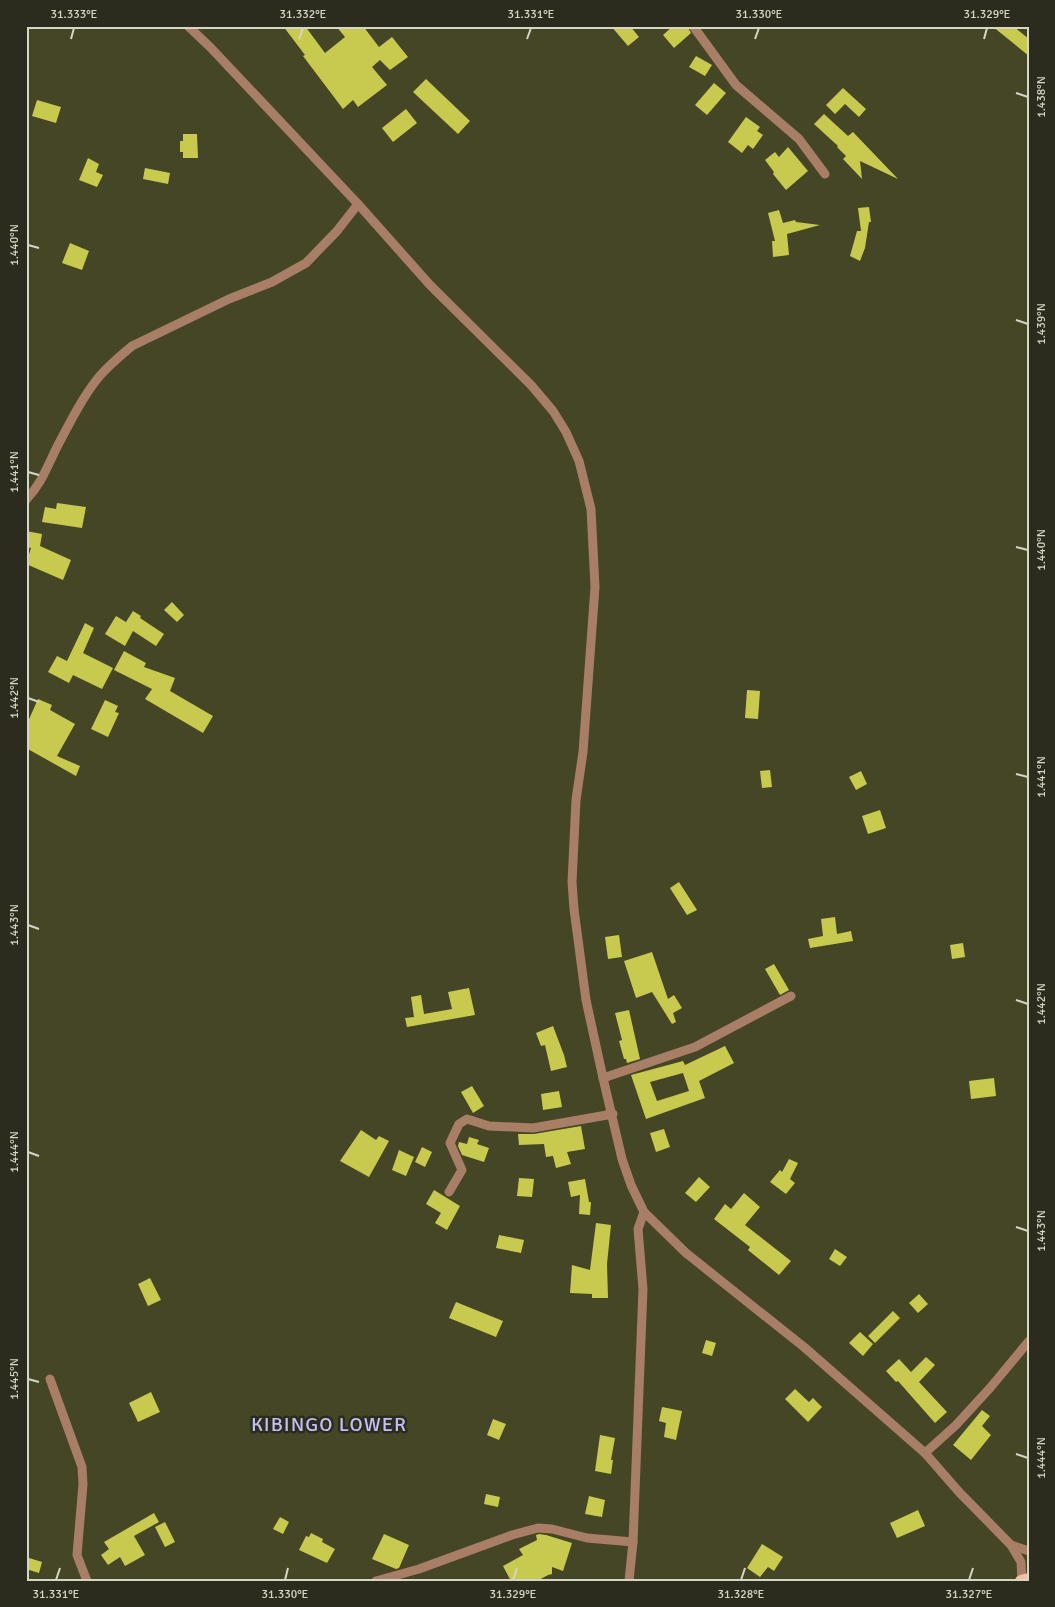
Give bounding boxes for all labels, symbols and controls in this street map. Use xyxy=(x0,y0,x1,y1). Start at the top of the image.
text: 31.333°E xyxy=(51,7,98,22)
text: 31.332°E xyxy=(280,7,327,22)
text: 31.331°E xyxy=(508,7,555,22)
text: 31.330°E xyxy=(736,7,783,22)
text: 31.329°E xyxy=(964,7,1011,22)
text: 1.438°N xyxy=(1034,76,1049,118)
text: 1.440°N xyxy=(7,224,22,266)
text: 1.439°N xyxy=(1034,303,1049,345)
text: 1.441°N xyxy=(7,451,22,493)
text: 1.440°N xyxy=(1034,529,1049,571)
text: 1.442°N xyxy=(7,677,22,719)
text: 1.441°N xyxy=(1034,756,1049,798)
text: 1.443°N xyxy=(7,904,22,946)
text: 1.442°N xyxy=(1034,983,1049,1025)
text: 1.444°N xyxy=(7,1131,22,1173)
text: 1.443°N xyxy=(1034,1210,1049,1252)
text: 1.445°N xyxy=(7,1358,22,1400)
district label: KIBINGO LOWER xyxy=(251,1412,407,1437)
text: 1.444°N xyxy=(1034,1437,1049,1479)
text: 31.331°E xyxy=(33,1587,80,1602)
text: 31.330°E xyxy=(262,1587,309,1602)
text: 31.329°E xyxy=(490,1587,537,1602)
text: 31.328°E xyxy=(718,1587,765,1602)
text: 31.327°E xyxy=(946,1587,993,1602)

